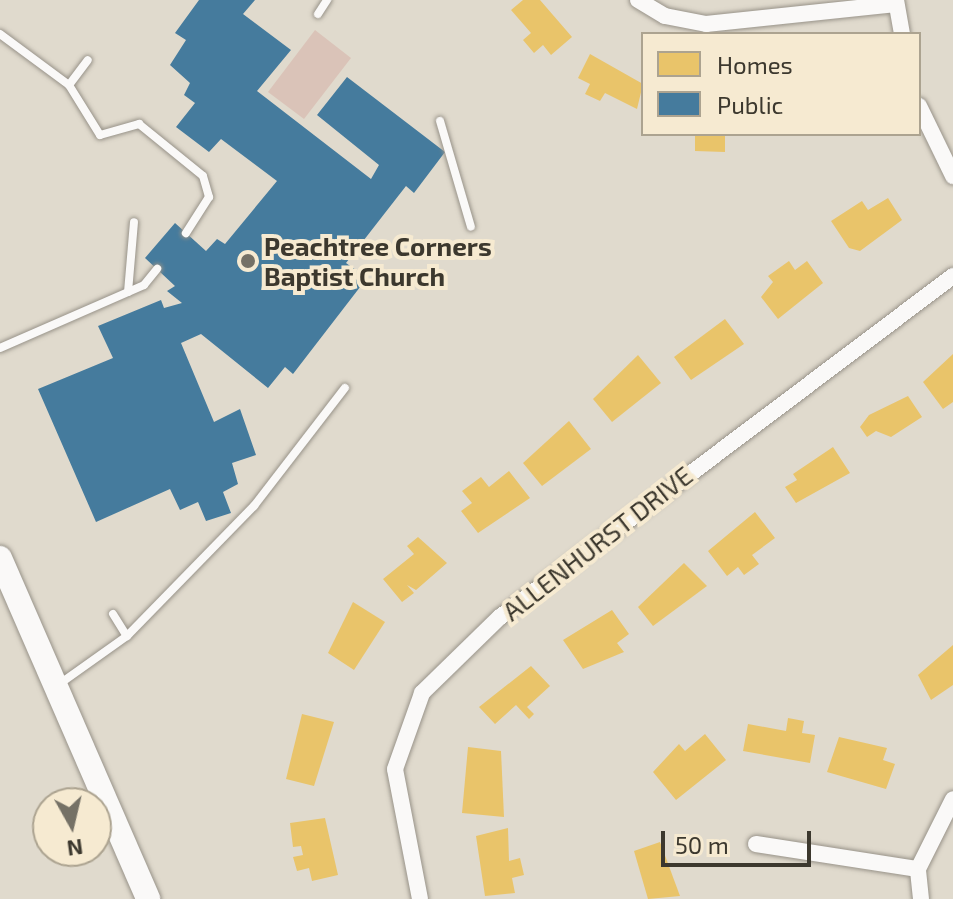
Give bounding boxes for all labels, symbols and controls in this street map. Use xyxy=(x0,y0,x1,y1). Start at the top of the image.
legend xyxy=(641,32,921,136)
text: Homes xyxy=(717,50,793,79)
text: Public xyxy=(717,90,783,119)
place label: Peachtree Corners Baptist Church xyxy=(264,230,492,292)
marker: Peachtree Corners Baptist Church xyxy=(239,252,257,270)
street label: ALLENHURST DRIVE xyxy=(496,459,698,627)
north arrow xyxy=(32,787,112,867)
scale bar xyxy=(665,815,815,865)
text: 50 m xyxy=(675,830,729,859)
text: N xyxy=(65,835,85,863)

